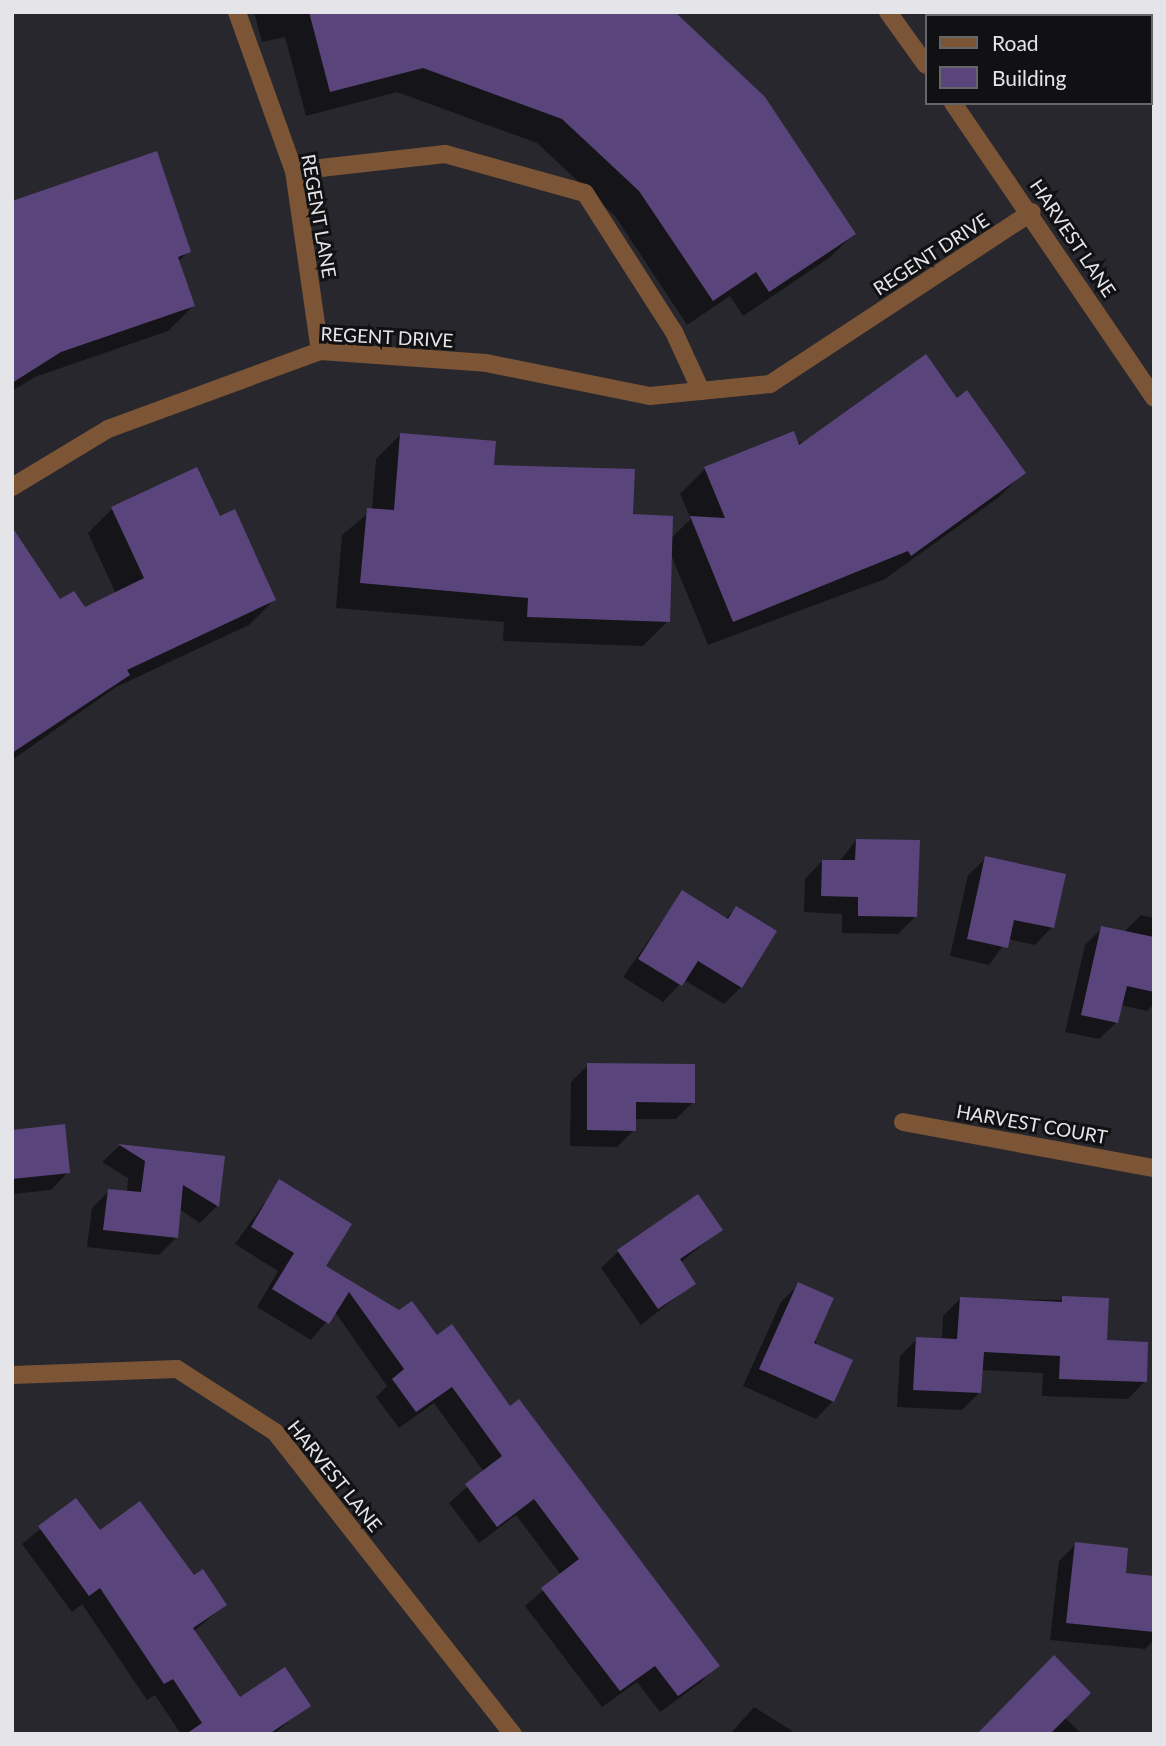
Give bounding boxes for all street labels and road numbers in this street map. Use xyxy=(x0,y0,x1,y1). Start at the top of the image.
street label: REGENT LANE xyxy=(297,152,341,280)
street label: HARVEST LANE xyxy=(1025,175,1121,301)
street label: REGENT DRIVE xyxy=(869,208,993,300)
street label: REGENT DRIVE xyxy=(320,322,454,352)
street label: HARVEST COURT xyxy=(954,1099,1110,1149)
street label: HARVEST LANE xyxy=(283,1415,387,1537)

